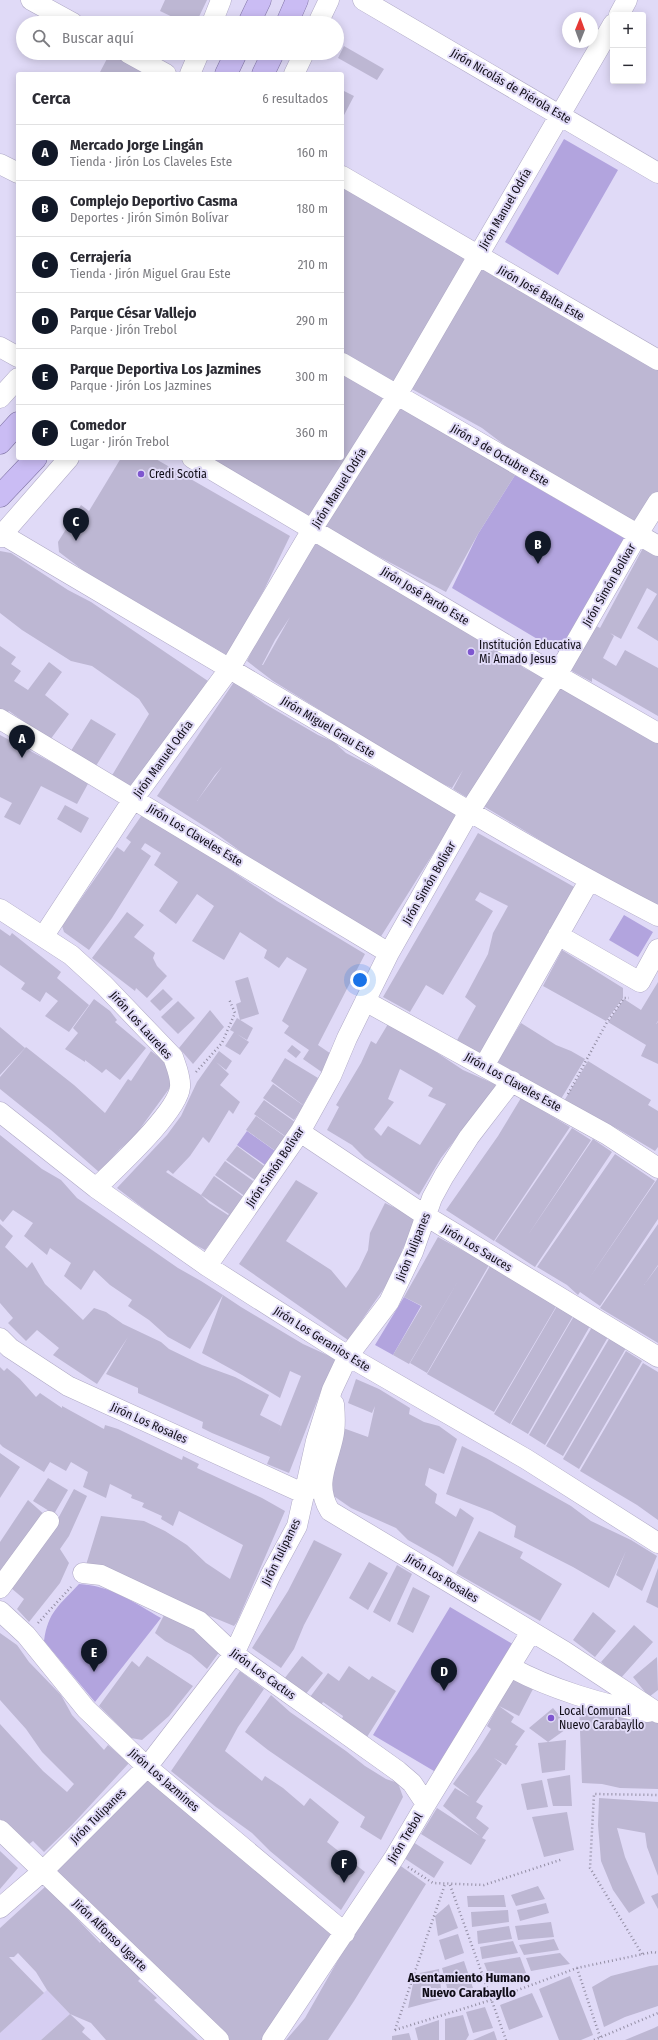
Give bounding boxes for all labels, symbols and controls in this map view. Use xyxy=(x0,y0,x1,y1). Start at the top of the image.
north arrow xyxy=(562,12,598,48)
map controls xyxy=(610,12,646,84)
button: + xyxy=(610,12,646,48)
search box xyxy=(16,16,344,60)
icon: search xyxy=(30,27,52,49)
text: Buscar aquí xyxy=(62,29,134,47)
street label: Jirón Nicolás de Piérola Este xyxy=(448,46,574,126)
button: − xyxy=(610,48,646,84)
text: Cerca xyxy=(32,88,71,109)
text: 6 resultados xyxy=(262,91,328,106)
text: Mercado Jorge Lingán xyxy=(70,136,203,154)
text: A xyxy=(41,145,49,160)
text: 160 m xyxy=(297,145,328,160)
text: Tienda · Jirón Los Claveles Este xyxy=(70,154,232,169)
street label: Jirón Manuel Odría xyxy=(476,166,534,252)
text: Complejo Deportivo Casma xyxy=(70,192,238,210)
text: B xyxy=(41,201,49,216)
text: 180 m xyxy=(297,201,328,216)
text: Deportes · Jirón Simón Bolívar xyxy=(70,210,229,225)
text: Cerrajería xyxy=(70,248,131,266)
text: C xyxy=(42,257,48,272)
text: 210 m xyxy=(298,257,328,272)
street label: Jirón José Balta Este xyxy=(495,263,587,323)
text: Tienda · Jirón Miguel Grau Este xyxy=(70,266,231,281)
text: Parque César Vallejo xyxy=(70,304,197,322)
text: D xyxy=(41,313,49,328)
text: 290 m xyxy=(296,313,328,328)
text: Parque · Jirón Trebol xyxy=(70,322,177,337)
text: Parque Deportiva Los Jazmines xyxy=(70,360,261,378)
text: E xyxy=(42,369,48,384)
text: 300 m xyxy=(296,369,328,384)
text: Parque · Jirón Los Jazmines xyxy=(70,378,212,393)
text: Comedor xyxy=(70,416,126,434)
street label: Jirón 3 de Octubre Este xyxy=(448,421,552,489)
text: F xyxy=(42,425,48,440)
text: 360 m xyxy=(296,425,328,440)
text: Lugar · Jirón Trebol xyxy=(70,434,169,449)
street label: Jirón Manuel Odría xyxy=(309,445,369,531)
place label: Credi Scotia xyxy=(149,467,207,481)
marker: Credi Scotia xyxy=(136,469,146,479)
pin: C xyxy=(63,508,89,541)
pin: B xyxy=(525,531,551,564)
street label: Jirón Simón Bolívar xyxy=(580,540,639,629)
street label: Jirón José Pardo Este xyxy=(378,564,472,628)
place label: Institución Educativa Mi Amado Jesus xyxy=(479,638,581,666)
marker: Institución Educativa Mi Amado Jesus xyxy=(466,647,476,657)
street label: Jirón Miguel Grau Este xyxy=(279,693,377,761)
street label: Jirón Manuel Odría xyxy=(130,718,196,800)
pin: A xyxy=(9,725,35,758)
street label: Jirón Los Claveles Este xyxy=(145,801,245,869)
street label: Jirón Simón Bolívar xyxy=(400,838,459,927)
your location xyxy=(350,970,370,990)
street label: Jirón Los Laureles xyxy=(107,988,175,1062)
street label: Jirón Los Claveles Este xyxy=(462,1050,564,1114)
street label: Jirón Simón Bolívar xyxy=(243,1124,307,1210)
street label: Jirón Tulipanes xyxy=(393,1211,433,1283)
street label: Jirón Los Sauces xyxy=(440,1222,514,1274)
street label: Jirón Los Geranios Este xyxy=(271,1304,373,1374)
street label: Jirón Los Rosales xyxy=(108,1400,190,1446)
street label: Jirón Tulipanes xyxy=(259,1516,303,1588)
street label: Jirón Los Rosales xyxy=(403,1551,481,1605)
pin: E xyxy=(81,1639,107,1672)
street label: Jirón Los Cactus xyxy=(228,1646,298,1702)
pin: D xyxy=(431,1658,457,1691)
place label: Local Comunal Nuevo Carabayllo xyxy=(559,1704,644,1732)
marker: Local Comunal Nuevo Carabayllo xyxy=(546,1713,556,1723)
street label: Jirón Los Jazmines xyxy=(126,1746,202,1814)
street label: Jirón Tulipanes xyxy=(67,1785,129,1847)
street label: Jirón Trebol xyxy=(384,1810,426,1866)
pin: F xyxy=(331,1850,357,1883)
street label: Jirón Alfonso Ugarte xyxy=(70,1896,150,1974)
district label: Asentamiento Humano Nuevo Carabayllo xyxy=(407,1970,530,2000)

